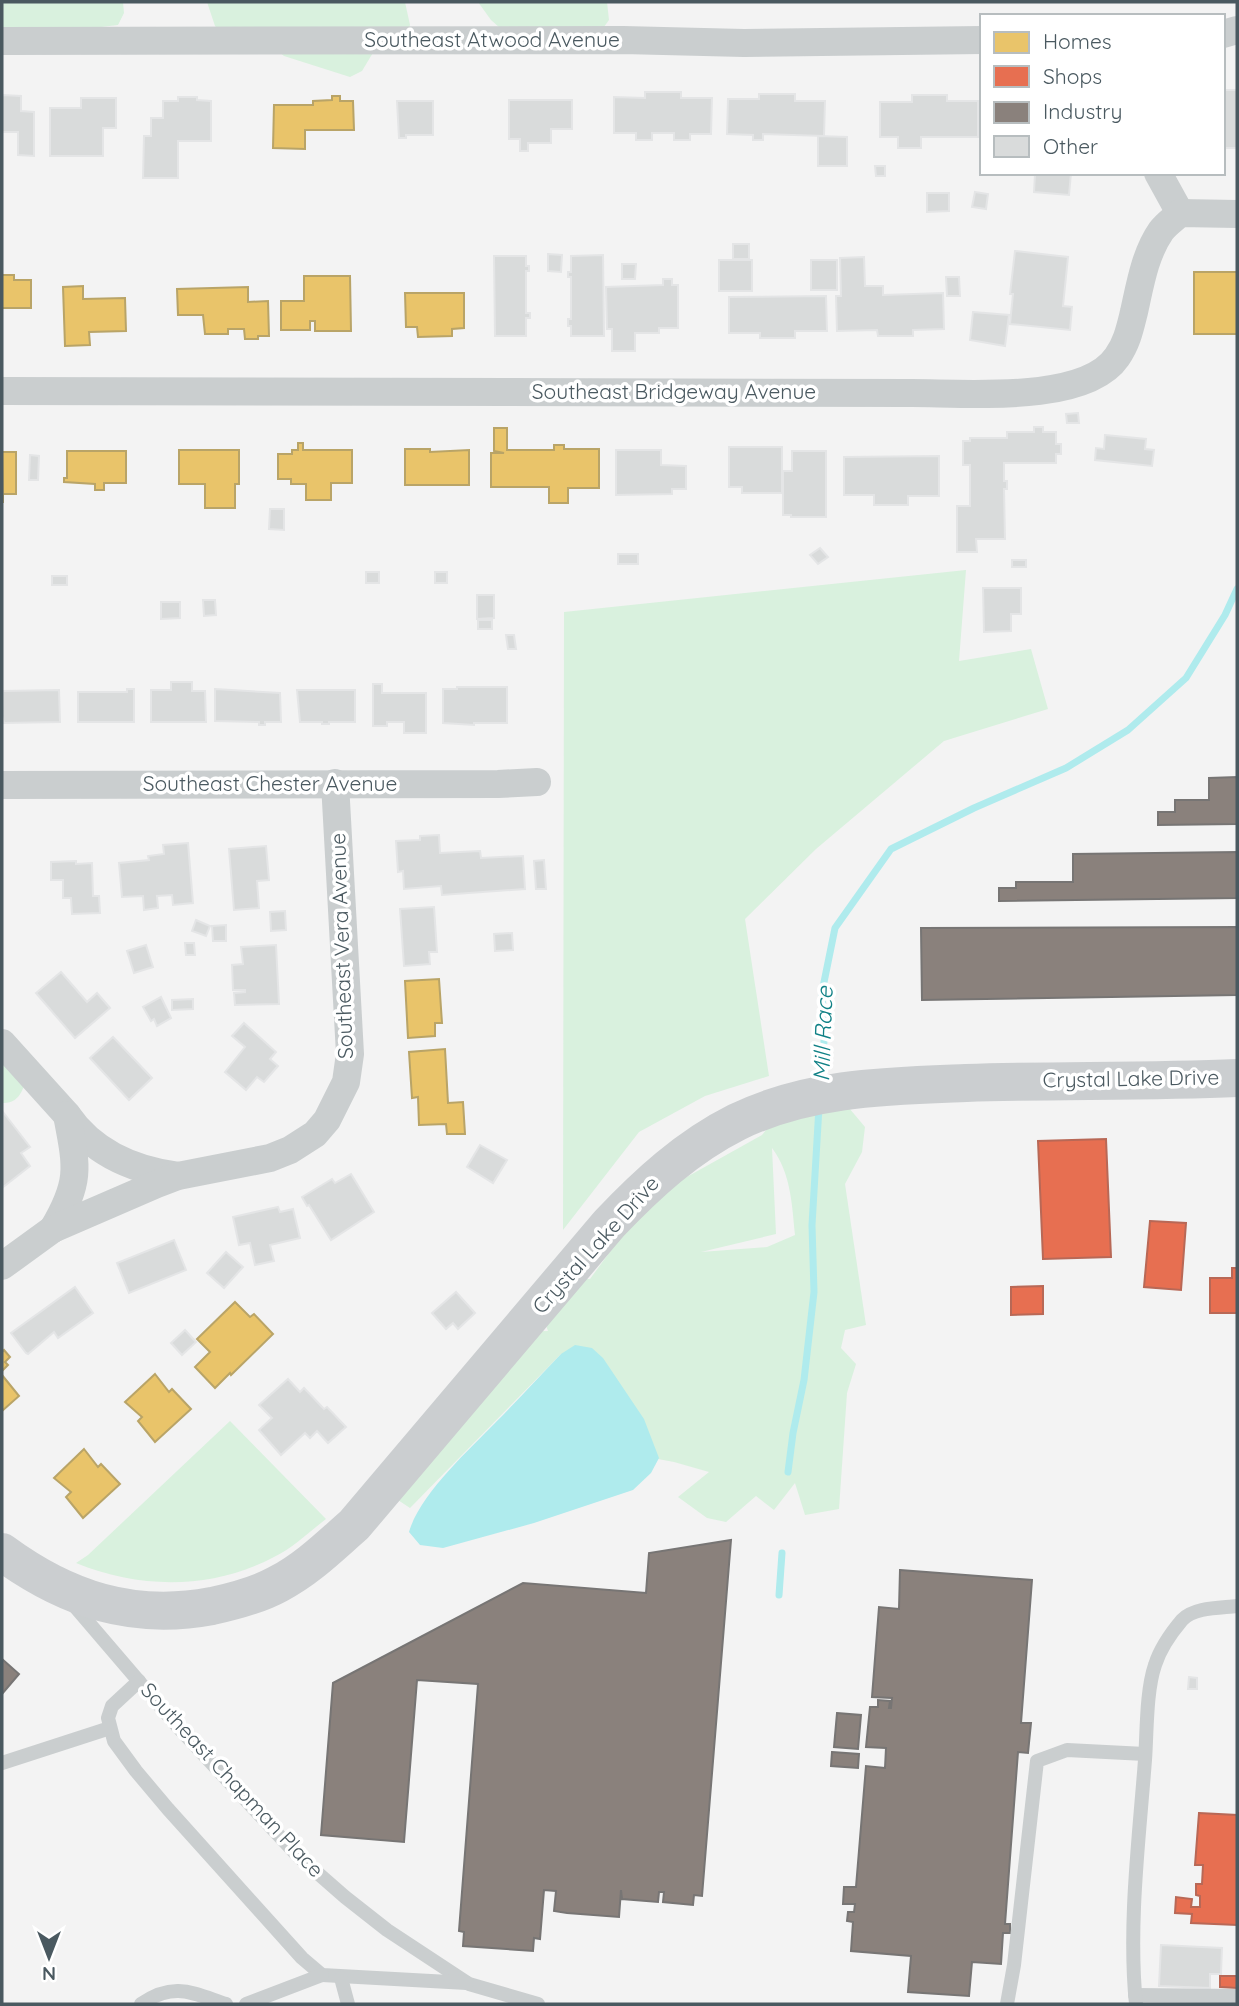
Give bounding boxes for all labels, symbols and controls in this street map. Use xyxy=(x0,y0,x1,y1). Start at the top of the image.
legend xyxy=(980,14,1225,175)
street label: Southeast Atwood Avenue xyxy=(364,26,620,52)
text: Homes xyxy=(1043,28,1112,54)
text: Shops xyxy=(1043,63,1102,89)
text: Industry xyxy=(1043,98,1122,124)
text: Other xyxy=(1043,133,1098,159)
street label: Southeast Bridgeway Avenue xyxy=(532,378,816,404)
street label: Southeast Chester Avenue xyxy=(143,770,397,796)
street label: Southeast Vera Avenue xyxy=(324,832,358,1060)
water label: Mill Race xyxy=(806,985,839,1082)
street label: Crystal Lake Drive xyxy=(1042,1063,1219,1093)
street label: Crystal Lake Drive xyxy=(527,1170,664,1319)
street label: Southeast Chapman Place xyxy=(136,1677,330,1882)
north arrow xyxy=(14,1922,84,1992)
text: N xyxy=(42,1962,56,1986)

